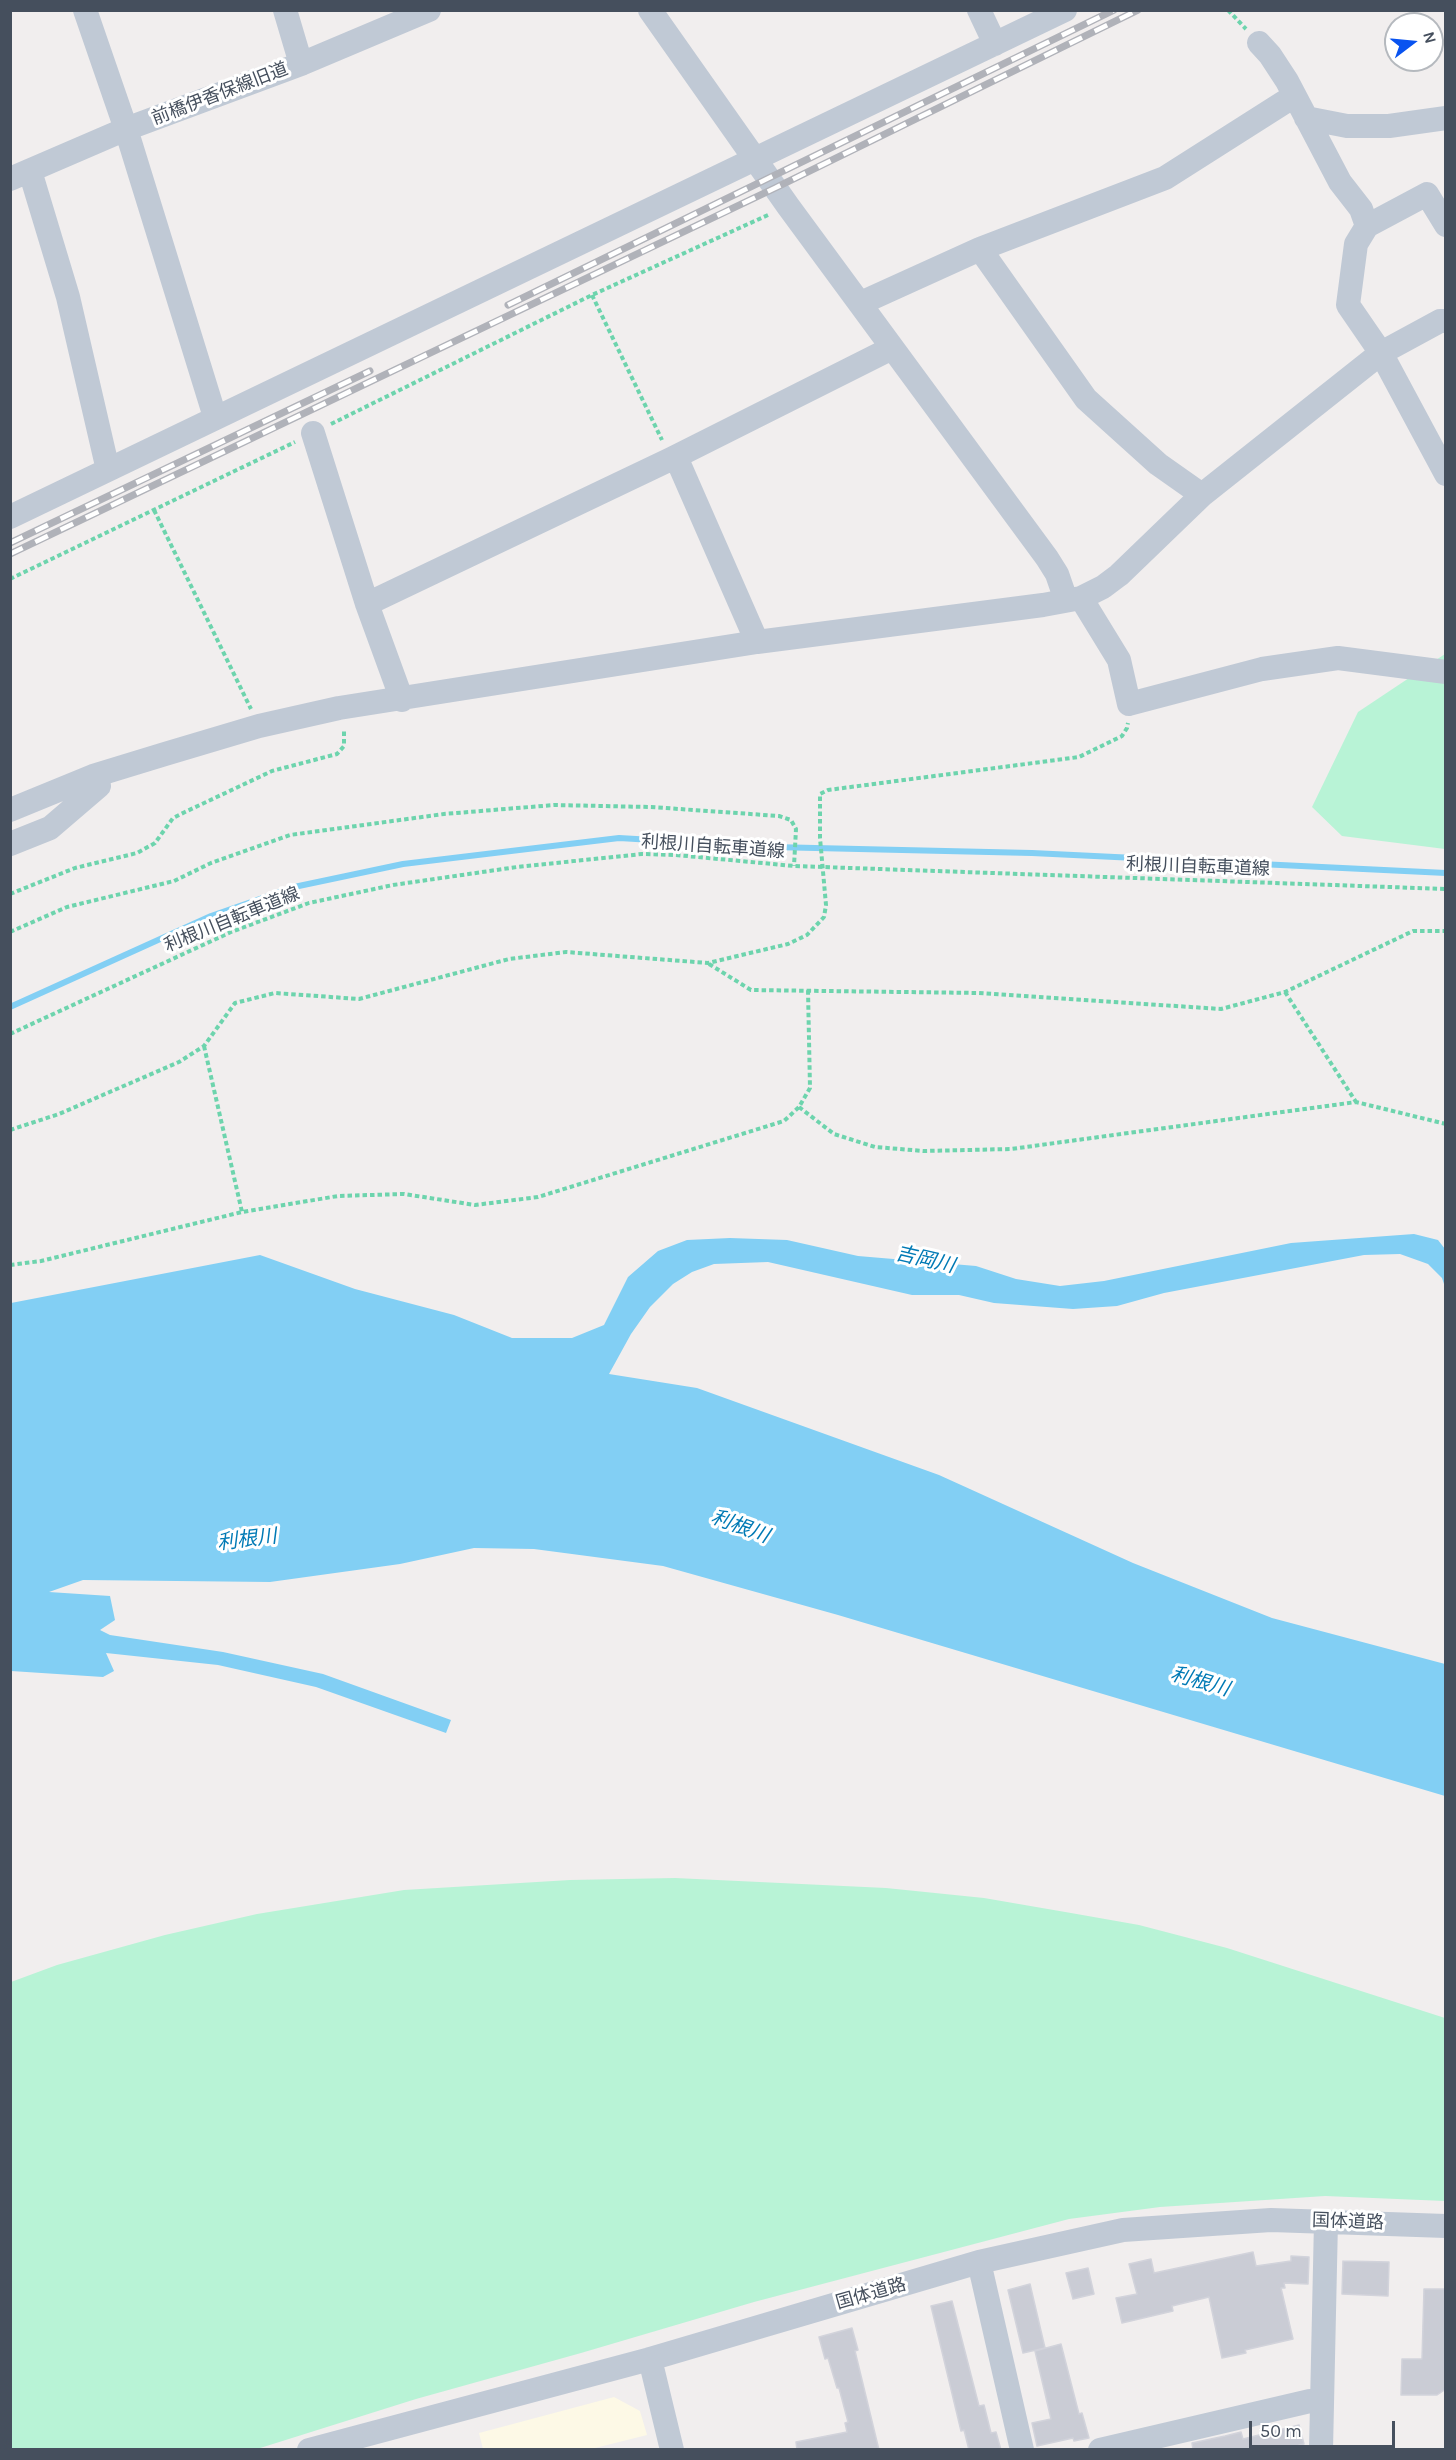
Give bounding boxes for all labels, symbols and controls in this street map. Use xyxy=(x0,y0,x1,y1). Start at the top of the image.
north arrow xyxy=(1384,12,1444,72)
text: N xyxy=(1419,29,1441,46)
street label: 前橋伊香保線旧道 xyxy=(149,58,291,130)
street label: 利根川自転車道線 xyxy=(640,831,786,863)
street label: 利根川自転車道線 xyxy=(1126,854,1270,880)
street label: 利根川自転車道線 xyxy=(161,883,303,957)
water label: 吉岡川 xyxy=(893,1242,957,1278)
water label: 利根川 xyxy=(708,1505,772,1549)
water label: 利根川 xyxy=(216,1524,278,1556)
water label: 利根川 xyxy=(1168,1662,1232,1702)
street label: 国体道路 xyxy=(1312,2210,1384,2234)
street label: 国体道路 xyxy=(833,2274,909,2314)
scale bar xyxy=(1252,2409,1398,2447)
text: 50 m xyxy=(1260,2420,1302,2442)

